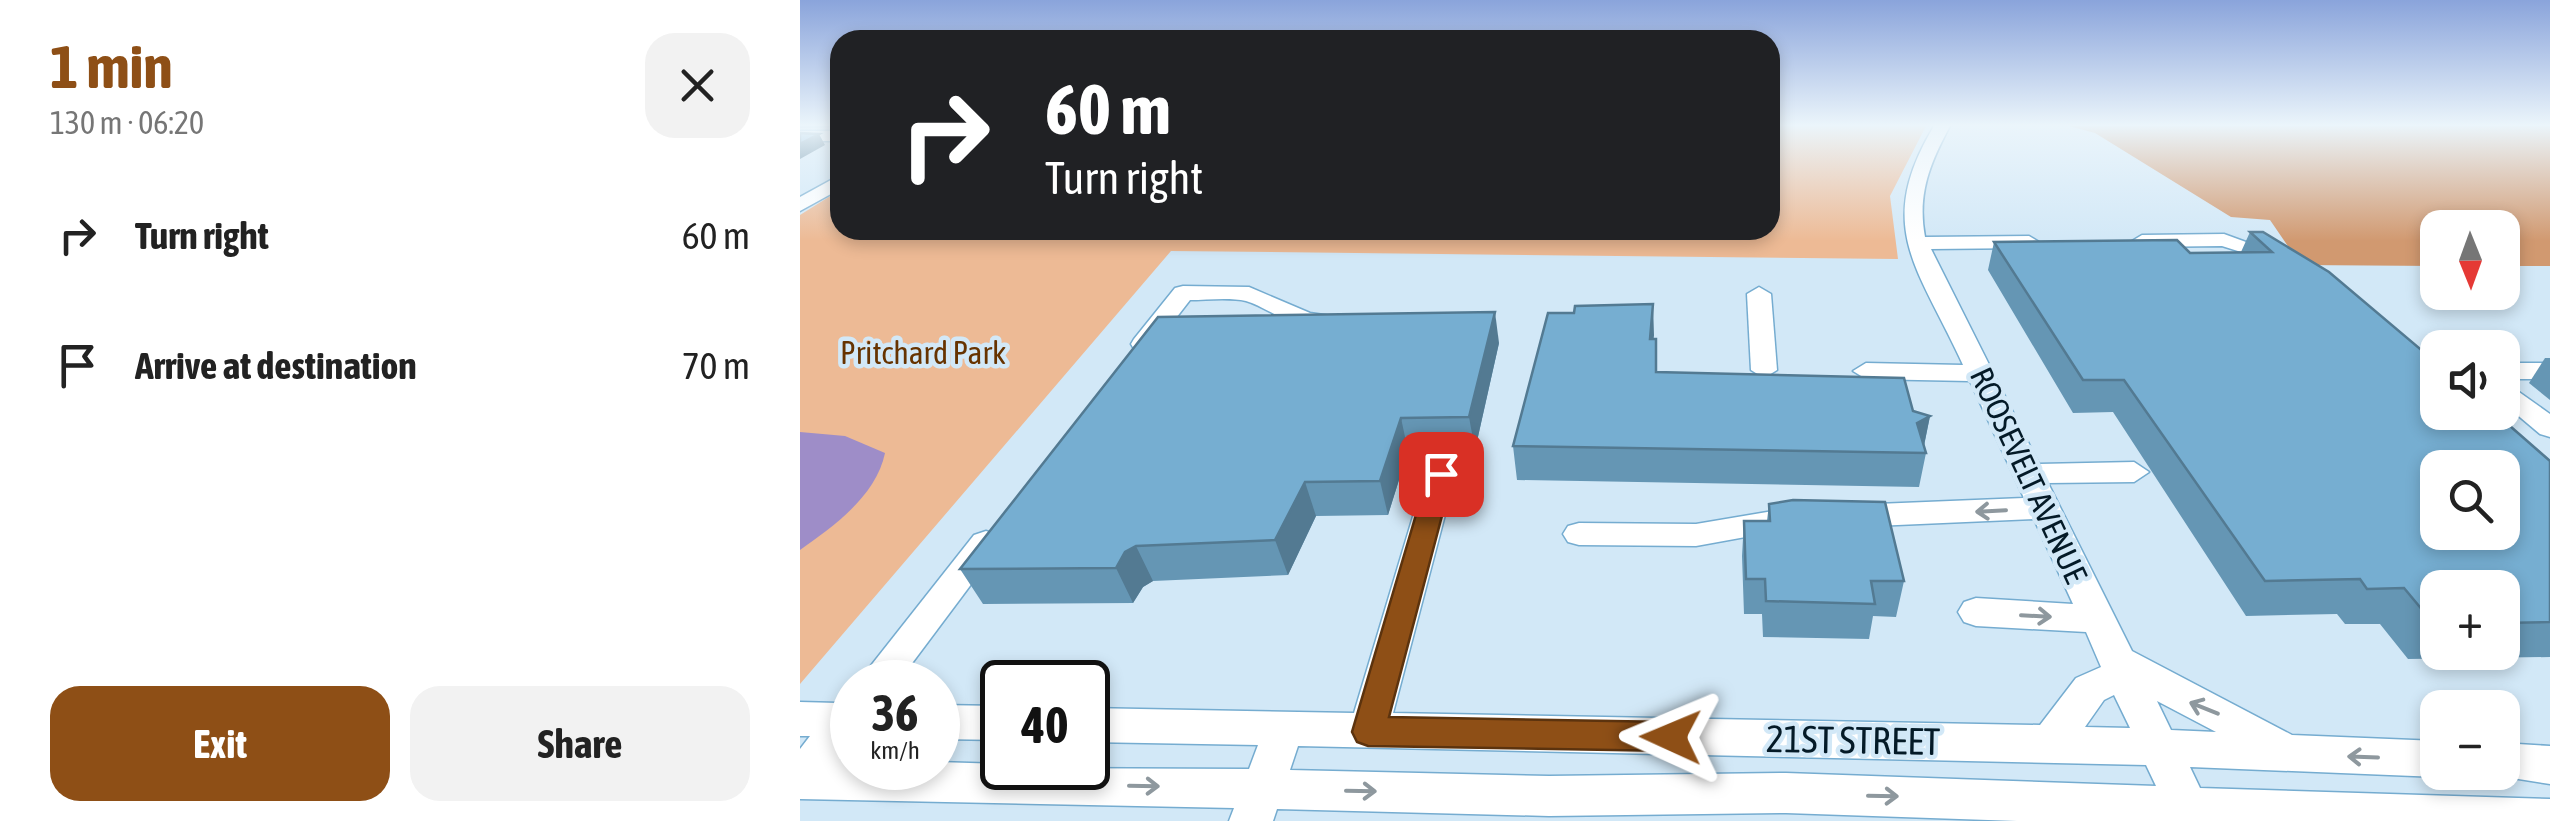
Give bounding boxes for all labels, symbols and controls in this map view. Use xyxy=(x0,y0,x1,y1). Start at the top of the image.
text: 1 min xyxy=(50,32,173,101)
button: close xyxy=(645,33,750,138)
text: 60 m xyxy=(1045,69,1171,149)
icon: right xyxy=(880,70,1010,200)
text: 130 m · 06:20 xyxy=(50,104,204,141)
text: Turn right xyxy=(1045,152,1203,204)
icon: right xyxy=(50,208,105,263)
north arrow xyxy=(2420,210,2520,310)
map controls xyxy=(2420,210,2520,790)
text: Turn right xyxy=(135,214,269,257)
text: 60 m xyxy=(682,214,750,257)
button: sound xyxy=(2420,330,2520,430)
park label: Pritchard Park xyxy=(840,334,1006,371)
icon: arrive xyxy=(50,338,105,393)
text: Arrive at destination xyxy=(135,344,417,387)
text: 70 m xyxy=(682,344,750,387)
street label: ROOSEVELT AVENUE xyxy=(1963,362,2095,589)
pin xyxy=(1399,432,1484,517)
icon: arrive xyxy=(1414,447,1469,502)
button: search xyxy=(2420,450,2520,550)
one-way arrow xyxy=(1976,501,2008,520)
button: + xyxy=(2420,570,2520,670)
one-way arrow xyxy=(2020,607,2052,626)
speed limit sign: 40 xyxy=(980,660,1110,790)
text: 36 xyxy=(871,684,918,742)
position arrow xyxy=(1619,685,1723,789)
button: Exit xyxy=(50,686,390,801)
button: Share xyxy=(410,686,750,801)
button: − xyxy=(2420,690,2520,790)
one-way arrow xyxy=(2190,698,2220,716)
street label: 21ST STREET xyxy=(1765,717,1941,763)
text: km/h xyxy=(870,736,920,764)
one-way arrow xyxy=(2348,747,2380,766)
one-way arrow xyxy=(1128,776,1160,796)
one-way arrow xyxy=(1344,782,1376,801)
one-way arrow xyxy=(1867,786,1899,805)

